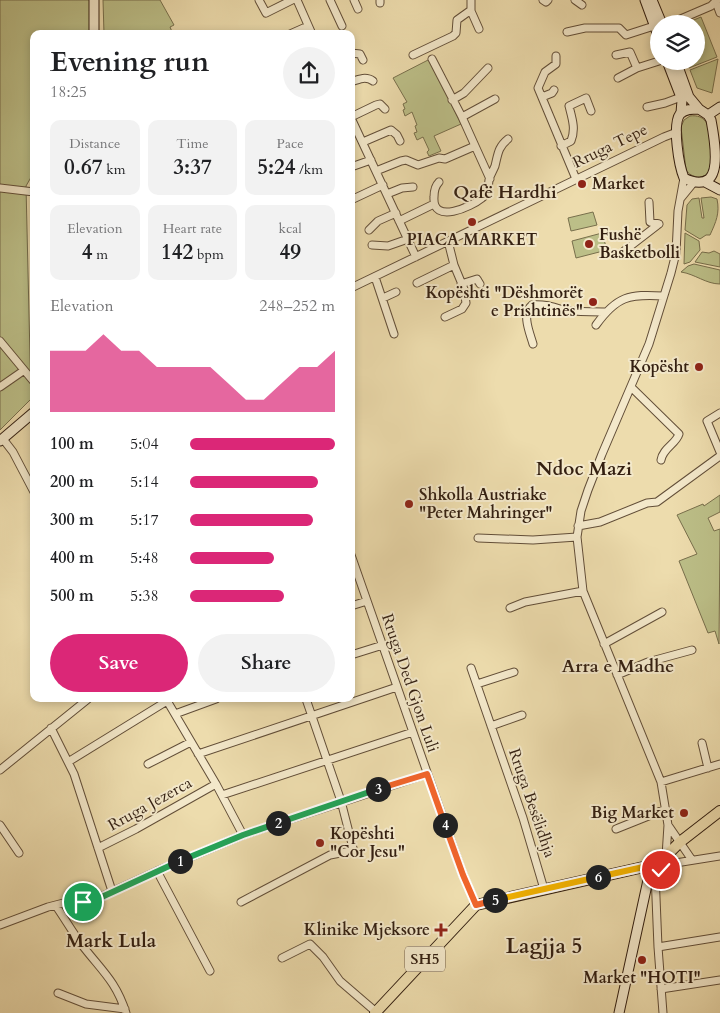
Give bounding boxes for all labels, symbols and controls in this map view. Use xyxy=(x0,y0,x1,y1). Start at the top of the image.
map controls xyxy=(650,15,705,70)
button: layers xyxy=(650,15,705,70)
text: Evening run xyxy=(50,43,209,81)
button: share xyxy=(283,47,335,99)
text: 18:25 xyxy=(50,81,87,103)
street label: Rruga Tepe xyxy=(569,118,651,174)
text: Distance xyxy=(69,134,120,153)
text: Time xyxy=(176,134,209,153)
text: Pace xyxy=(277,134,304,153)
text: 0.67 xyxy=(64,153,102,182)
text: 3:37 xyxy=(173,153,212,182)
text: 5:24 xyxy=(257,153,296,182)
text: km xyxy=(102,160,126,179)
text: /km xyxy=(296,160,323,179)
place label: Market xyxy=(592,173,645,195)
marker: Market xyxy=(576,178,588,190)
district label: Qafë Hardhi xyxy=(453,180,557,205)
marker: PIACA MARKET xyxy=(466,216,478,228)
text: Elevation xyxy=(67,219,123,238)
text: Heart rate xyxy=(163,219,222,238)
text: kcal xyxy=(278,219,302,238)
place label: Fushë Basketbolli xyxy=(599,224,680,264)
place label: PIACA MARKET xyxy=(407,229,538,251)
text: 4 xyxy=(82,238,92,267)
text: 142 xyxy=(161,238,193,267)
text: 49 xyxy=(279,238,301,267)
marker: Fushë Basketbolli xyxy=(583,238,595,250)
text: m xyxy=(92,245,108,264)
text: bpm xyxy=(193,245,224,264)
place label: Kopështi "Dëshmorët e Prishtinës" xyxy=(425,282,583,322)
text: Elevation xyxy=(50,295,114,317)
text: 248–252 m xyxy=(259,295,335,317)
marker: Kopështi "Dëshmorët e Prishtinës" xyxy=(587,296,599,308)
place label: Kopësht xyxy=(629,356,689,378)
marker: Kopësht xyxy=(693,361,705,373)
text: 100 m xyxy=(50,433,94,455)
text: 5:04 xyxy=(130,433,159,455)
district label: Ndoc Mazi xyxy=(536,456,632,482)
text: 200 m xyxy=(50,471,94,493)
text: 5:14 xyxy=(130,471,159,493)
place label: Shkolla Austriake "Peter Mahringer" xyxy=(419,484,553,524)
marker: Shkolla Austriake "Peter Mahringer" xyxy=(403,498,415,510)
text: 300 m xyxy=(50,509,94,531)
text: 5:17 xyxy=(130,509,159,531)
text: 400 m xyxy=(50,547,94,569)
text: 5:48 xyxy=(130,547,159,569)
text: 500 m xyxy=(50,585,94,607)
text: 5:38 xyxy=(130,585,159,607)
street label: Rruga Ded Gjon Luli xyxy=(376,611,444,756)
button: Save xyxy=(50,634,188,692)
button: Share xyxy=(198,634,335,692)
district label: Arra e Madhe xyxy=(562,654,674,679)
street label: Rruga Besëlidhja xyxy=(503,746,561,861)
street label: Rruga Jezerca xyxy=(104,772,196,836)
pin: 3 xyxy=(366,776,390,802)
text: 3 xyxy=(375,780,382,799)
place label: Big Market xyxy=(591,802,674,824)
marker: Big Market xyxy=(678,807,690,819)
pin: 2 xyxy=(266,810,290,836)
pin: 4 xyxy=(432,812,458,838)
text: 2 xyxy=(275,814,282,833)
text: 4 xyxy=(442,816,449,835)
place label: Kopështi "Cor Jesu" xyxy=(330,823,405,863)
marker: Kopështi "Cor Jesu" xyxy=(314,837,326,849)
pin: 1 xyxy=(168,848,192,874)
pin xyxy=(640,849,682,891)
text: 1 xyxy=(177,852,184,871)
icon: check xyxy=(647,856,675,884)
pin: 6 xyxy=(586,864,610,890)
text: 6 xyxy=(595,868,602,887)
pin xyxy=(62,881,104,923)
icon: arrive xyxy=(69,888,97,916)
pin: 5 xyxy=(482,888,508,912)
text: 5 xyxy=(492,891,499,910)
place label: Klinike Mjeksore xyxy=(304,919,430,941)
marker: Klinike Mjeksore xyxy=(434,923,448,937)
district label: Mark Lula xyxy=(66,928,157,954)
district label: Lagjja 5 xyxy=(506,932,582,961)
road number: SH5 xyxy=(405,946,445,972)
marker: Market "HOTI" xyxy=(636,954,648,966)
place label: Market "HOTI" xyxy=(583,967,701,989)

